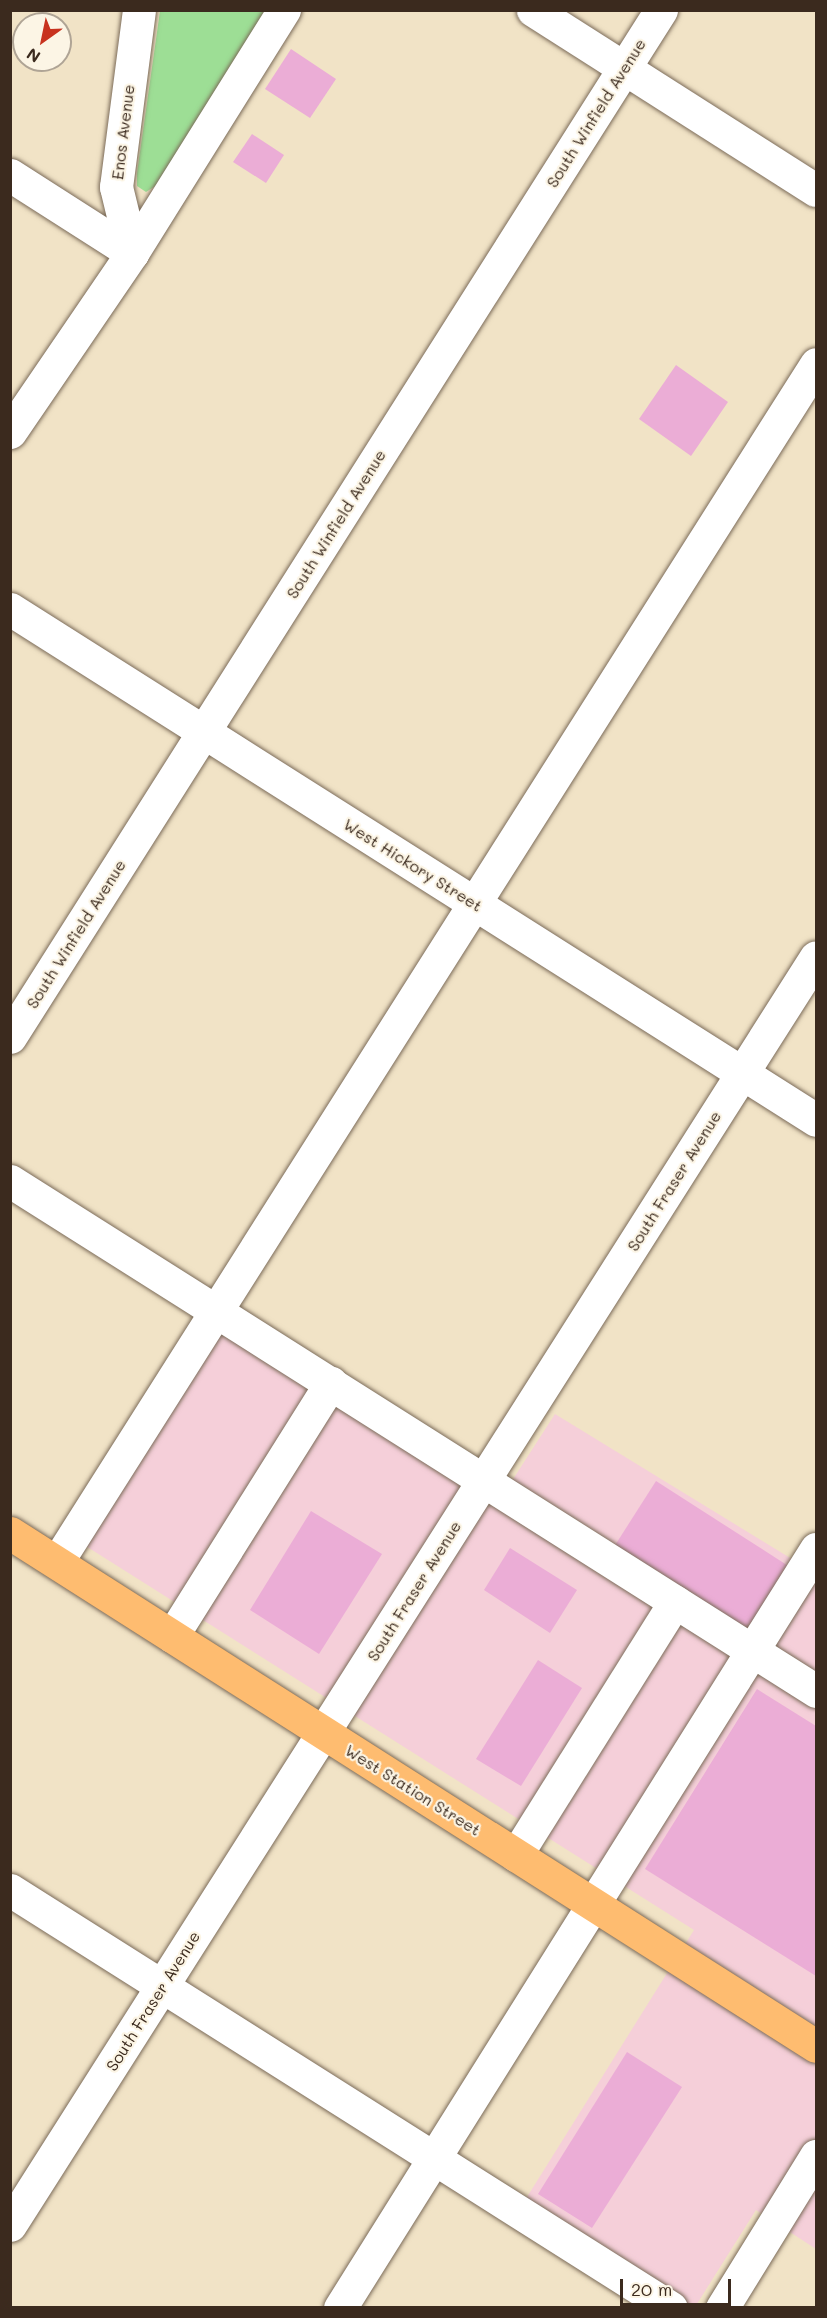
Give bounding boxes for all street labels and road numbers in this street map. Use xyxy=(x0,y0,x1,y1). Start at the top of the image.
street label: South Winfield Avenue xyxy=(542,35,650,191)
street label: Enos Avenue xyxy=(108,83,138,181)
street label: South Winfield Avenue xyxy=(282,446,390,602)
street label: West Hickory Street xyxy=(340,814,486,916)
street label: South Winfield Avenue xyxy=(22,856,130,1012)
street label: South Fraser Avenue xyxy=(623,1107,725,1255)
street label: South Fraser Avenue xyxy=(363,1517,465,1665)
street label: West Station Street xyxy=(342,1740,484,1840)
street label: South Fraser Avenue xyxy=(102,1927,204,2075)

